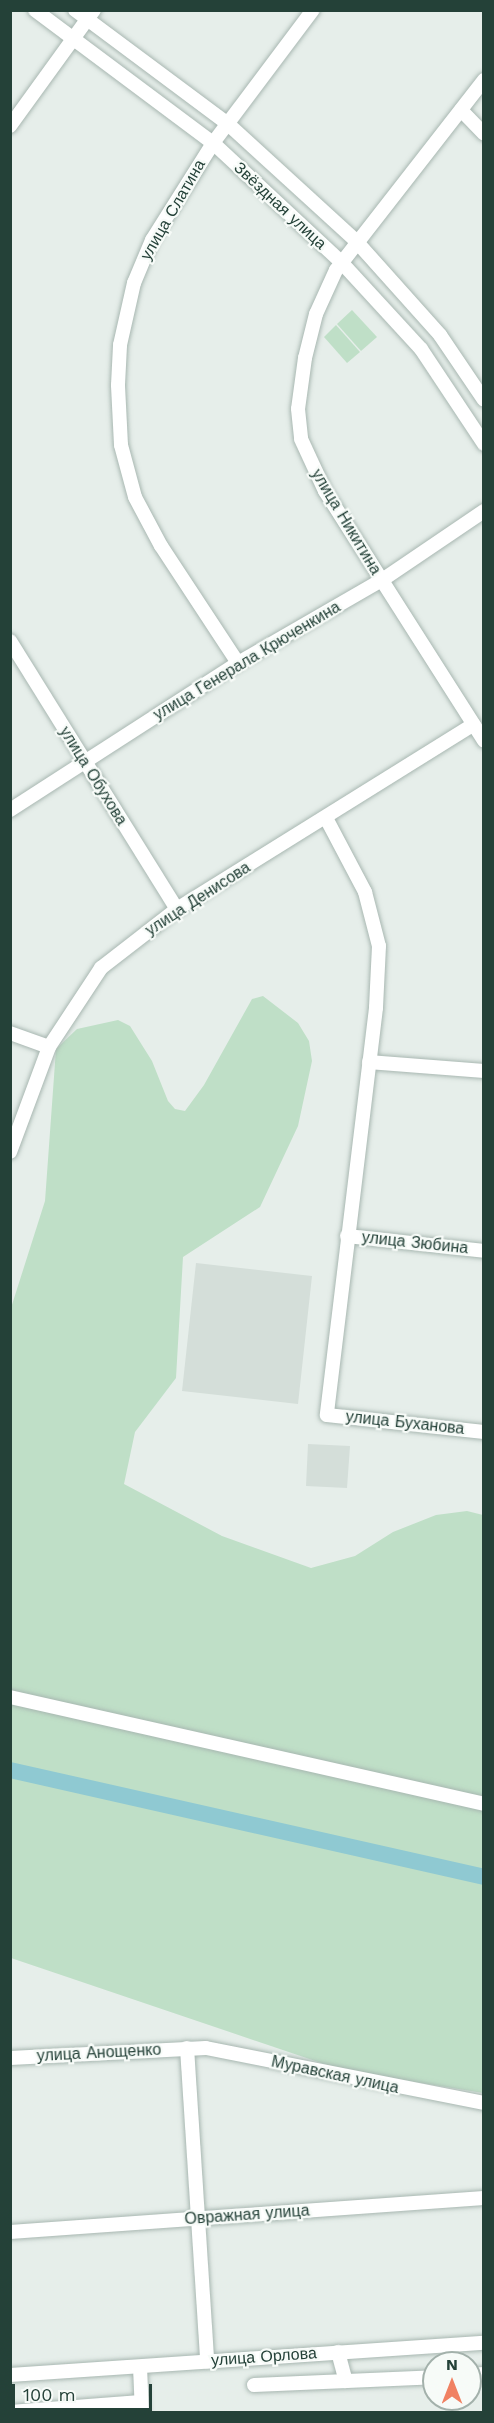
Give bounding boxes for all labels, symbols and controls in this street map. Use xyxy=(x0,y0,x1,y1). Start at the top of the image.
street label: улица Слатина xyxy=(136,156,210,264)
street label: Звёздная улица xyxy=(230,158,330,254)
street label: улица Никитина xyxy=(307,466,385,578)
street label: улица Генерала Крюченкина xyxy=(150,597,344,725)
street label: улица Обухова xyxy=(55,723,131,829)
street label: улица Денисова xyxy=(142,858,254,940)
street label: улица Зюбина xyxy=(361,1228,469,1258)
street label: улица Буханова xyxy=(345,1407,465,1439)
street label: улица Анощенко xyxy=(36,2040,162,2066)
street label: Муравская улица xyxy=(270,2052,400,2098)
street label: Овражная улица xyxy=(184,2201,310,2229)
street label: улица Орлова xyxy=(211,2344,317,2370)
north arrow xyxy=(422,2351,482,2411)
text: N xyxy=(446,2355,458,2374)
scale bar xyxy=(15,2372,154,2410)
text: 100 m xyxy=(23,2384,76,2405)

